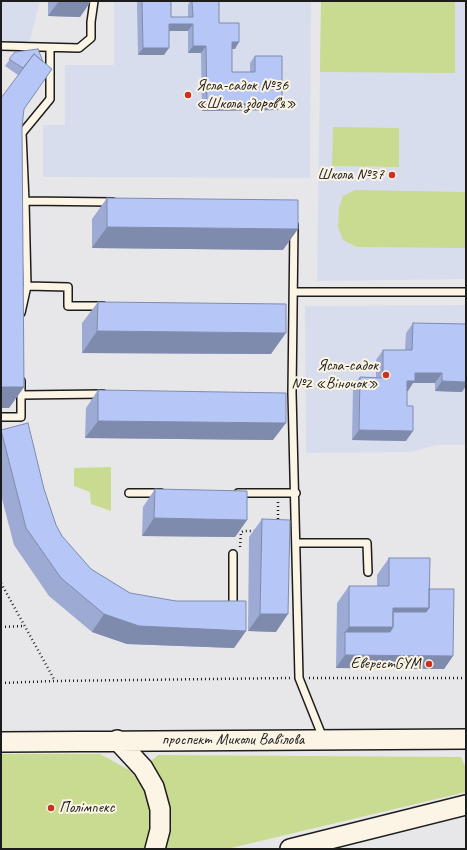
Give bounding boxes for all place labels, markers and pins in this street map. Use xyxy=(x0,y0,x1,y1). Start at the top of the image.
place label: Ясла-садок №36 «Школа здоров’я» xyxy=(196,76,296,114)
marker: Ясла-садок №36 «Школа здоров’я» xyxy=(183,90,193,100)
place label: Школа №37 xyxy=(317,165,384,185)
marker: Школа №37 xyxy=(387,170,397,180)
place label: Ясла-садок №2 «Віночок» xyxy=(291,356,378,394)
marker: Ясла-садок №2 «Віночок» xyxy=(381,370,391,380)
place label: ЕверестGYM xyxy=(350,654,421,674)
marker: ЕверестGYM xyxy=(424,659,434,669)
place label: Полімпекс xyxy=(59,798,114,818)
marker: Полімпекс xyxy=(46,803,56,813)

